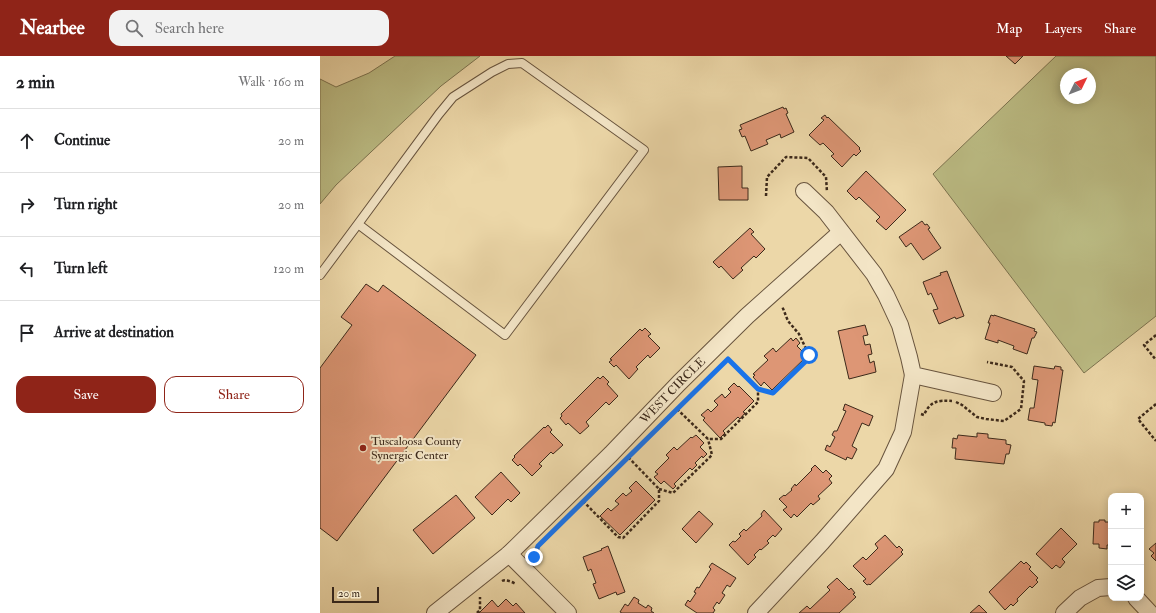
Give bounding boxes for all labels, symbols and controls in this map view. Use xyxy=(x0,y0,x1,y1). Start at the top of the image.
search box xyxy=(109,10,389,46)
text: Nearbee xyxy=(20,16,85,40)
icon: search xyxy=(123,17,145,39)
text: Search here xyxy=(155,19,224,38)
text: Map xyxy=(996,20,1022,37)
text: Layers xyxy=(1044,20,1082,37)
text: Share xyxy=(1104,20,1136,37)
north arrow xyxy=(1060,68,1096,104)
text: 2 min xyxy=(16,72,55,93)
text: Walk · 160 m xyxy=(238,74,304,90)
icon: ahead xyxy=(16,130,38,152)
text: Continue xyxy=(54,131,110,150)
text: 20 m xyxy=(278,133,304,149)
icon: right xyxy=(16,194,38,216)
text: Turn right xyxy=(54,195,117,214)
text: 20 m xyxy=(278,197,304,213)
icon: left xyxy=(16,258,38,280)
text: Turn left xyxy=(54,259,108,278)
text: 120 m xyxy=(273,261,304,277)
icon: arrive xyxy=(16,322,38,344)
text: Arrive at destination xyxy=(54,323,174,342)
route start xyxy=(800,346,818,364)
street label: WEST CIRCLE xyxy=(636,354,709,428)
button: Save xyxy=(16,376,156,413)
button: Share xyxy=(164,376,304,413)
place label: Tuscaloosa County Synergic Center xyxy=(371,434,462,463)
marker: Tuscaloosa County Synergic Center xyxy=(358,443,368,453)
map controls xyxy=(1108,493,1144,601)
button: + xyxy=(1108,493,1144,529)
button: − xyxy=(1108,529,1144,565)
route end xyxy=(525,548,543,566)
button: layers xyxy=(1108,565,1144,601)
scale bar xyxy=(332,585,379,604)
text: 20 m xyxy=(338,587,360,600)

